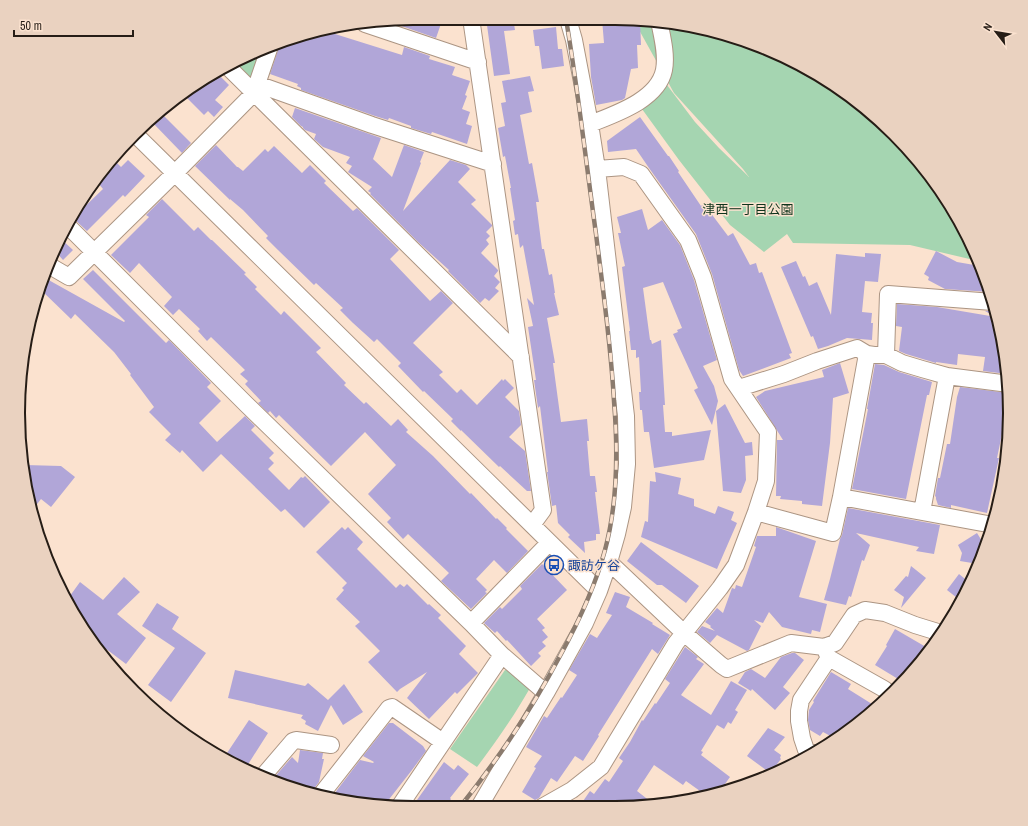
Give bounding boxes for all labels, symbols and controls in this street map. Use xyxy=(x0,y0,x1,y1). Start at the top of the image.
scale bar xyxy=(14,12,133,38)
north arrow xyxy=(976,12,1016,52)
text: 50 m xyxy=(20,18,42,34)
text: N xyxy=(980,20,995,33)
park label: 津西一丁目公園 xyxy=(702,201,794,218)
bus stop icon: 諏訪ケ谷 xyxy=(543,554,565,576)
place label: 諏訪ケ谷 xyxy=(568,557,620,574)

